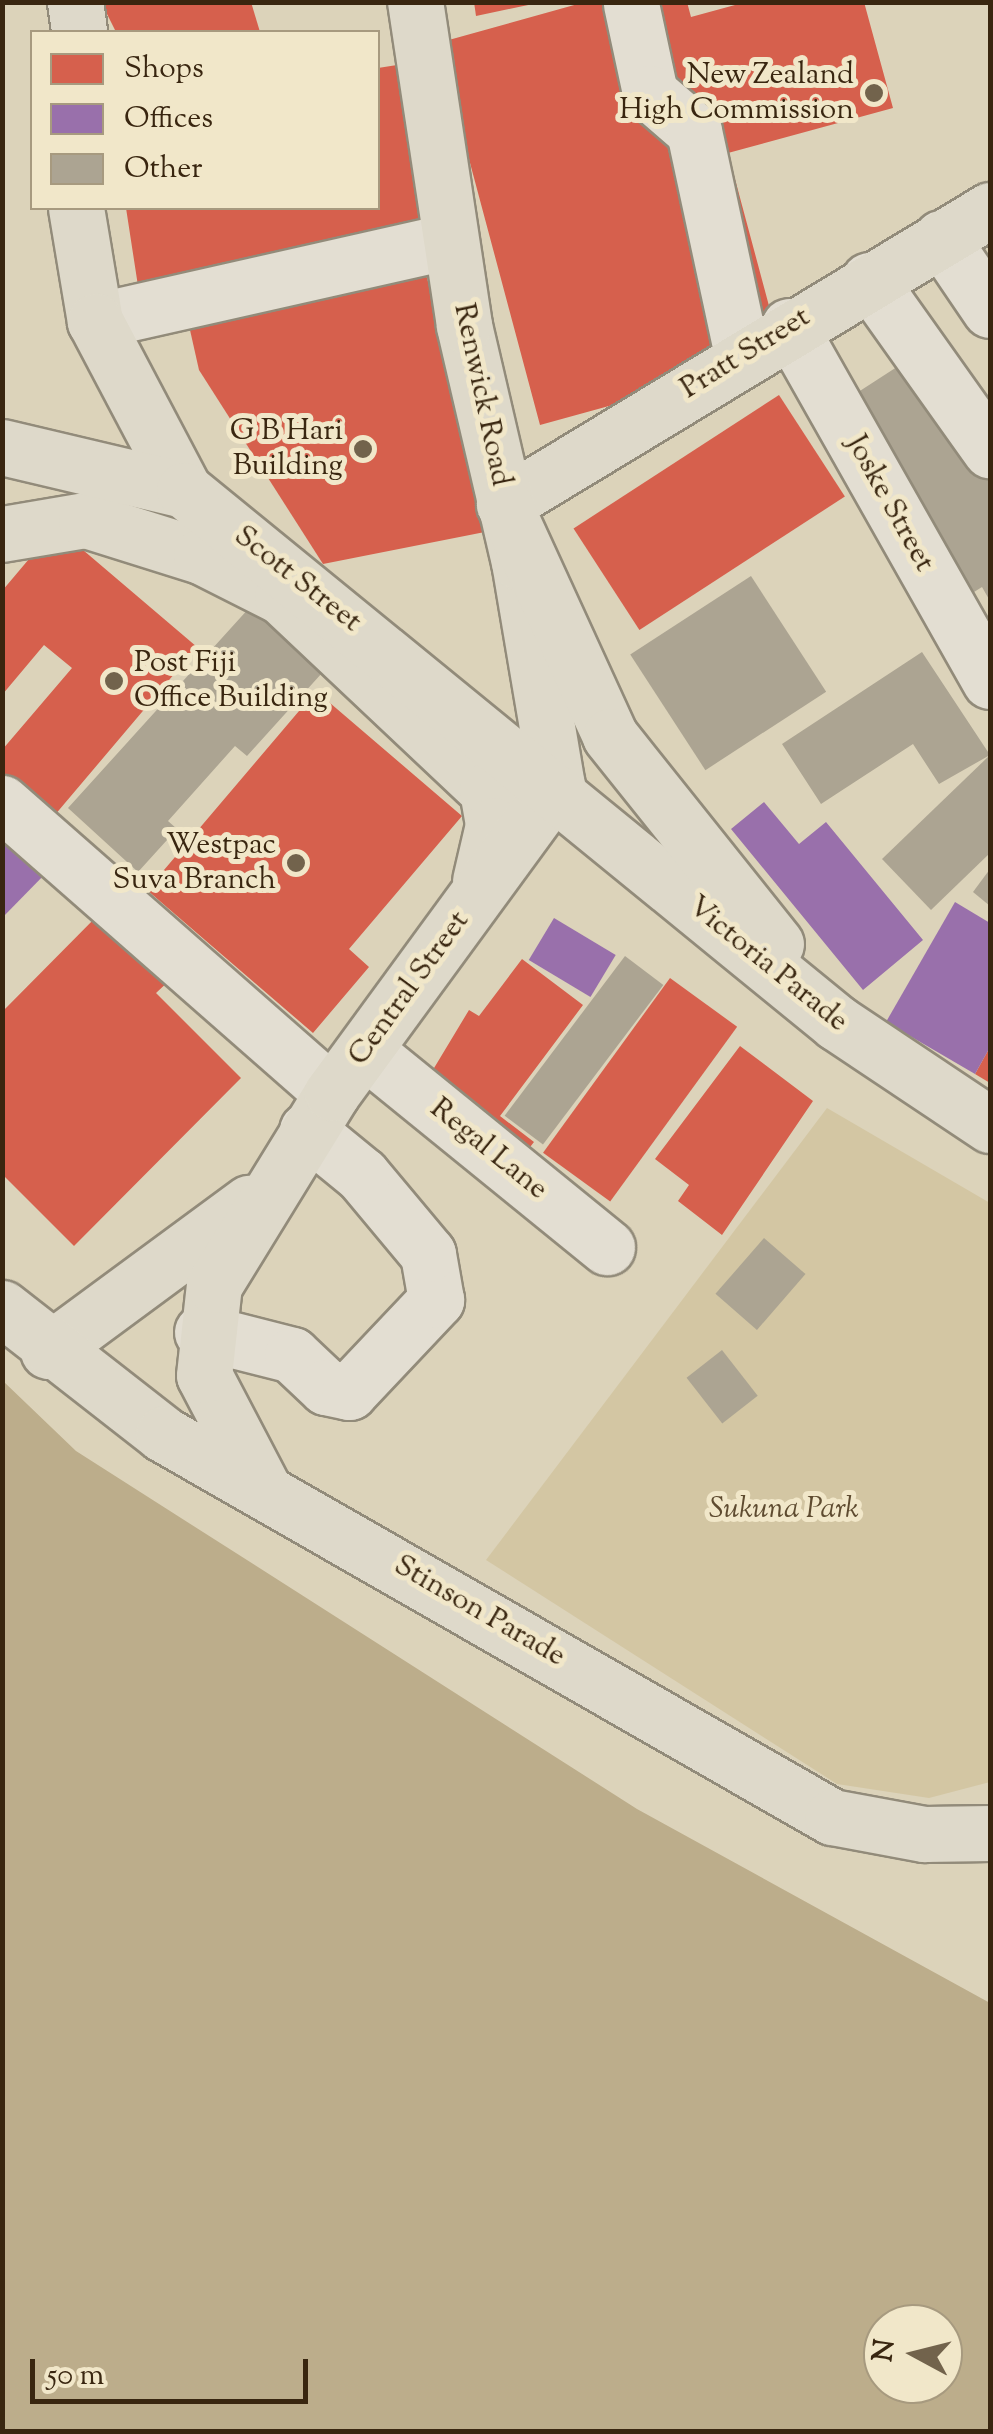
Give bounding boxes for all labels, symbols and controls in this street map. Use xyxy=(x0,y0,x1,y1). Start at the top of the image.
legend xyxy=(30,30,380,210)
text: Shops xyxy=(124,48,204,91)
place label: New Zealand High Commission xyxy=(619,58,854,128)
marker: New Zealand High Commission xyxy=(863,82,885,104)
text: Offices xyxy=(124,98,213,141)
text: Other xyxy=(124,148,202,191)
street label: Renwick Road xyxy=(444,300,518,490)
street label: Pratt Street xyxy=(675,300,817,408)
place label: G B Hari Building xyxy=(230,414,343,484)
street label: Joske Street xyxy=(837,429,941,579)
marker: G B Hari Building xyxy=(352,438,374,460)
street label: Scott Street xyxy=(226,519,368,641)
place label: Post Fiji Office Building xyxy=(134,646,328,716)
marker: Post Fiji Office Building xyxy=(103,670,125,692)
place label: Westpac Suva Branch xyxy=(113,828,276,898)
marker: Westpac Suva Branch xyxy=(285,852,307,874)
street label: Victoria Parade xyxy=(679,889,855,1041)
street label: Central Street xyxy=(342,905,478,1073)
street label: Regal Lane xyxy=(422,1092,554,1208)
park label: Sukuna Park xyxy=(709,1492,859,1528)
street label: Stinson Parade xyxy=(387,1548,571,1676)
north arrow xyxy=(863,2304,963,2404)
text: N xyxy=(864,2337,906,2364)
scale bar xyxy=(35,2339,312,2401)
text: 50 m xyxy=(47,2355,104,2398)

